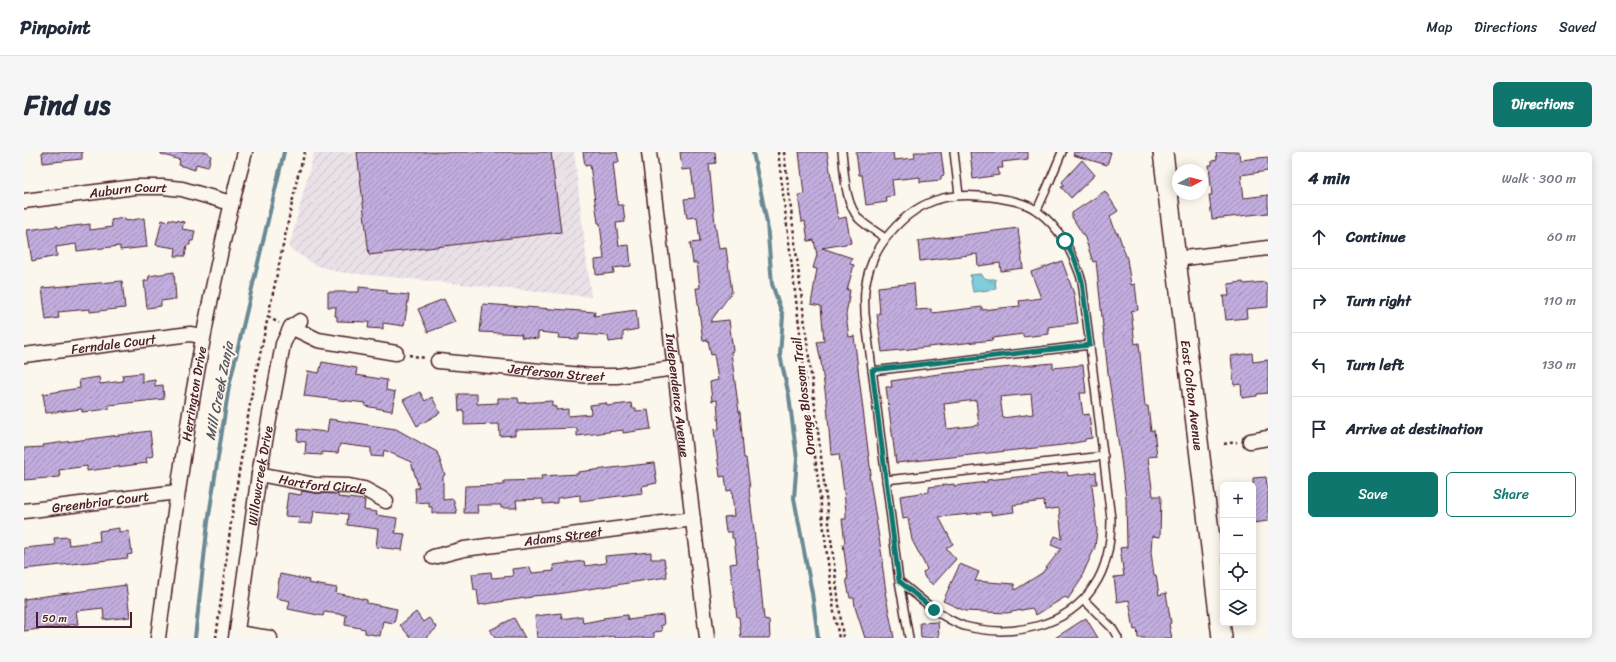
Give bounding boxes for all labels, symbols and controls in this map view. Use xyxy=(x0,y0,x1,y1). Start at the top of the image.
text: Pinpoint xyxy=(20,11,91,44)
text: Map xyxy=(1426,15,1452,40)
text: Directions xyxy=(1474,15,1537,40)
text: Saved xyxy=(1559,15,1596,40)
text: Find us xyxy=(24,80,111,129)
button: Directions xyxy=(1493,82,1592,127)
text: 4 min xyxy=(1308,163,1350,193)
north arrow xyxy=(1172,164,1208,200)
text: Walk · 300 m xyxy=(1502,167,1576,190)
street label: Auburn Court xyxy=(87,176,169,205)
text: Continue xyxy=(1346,224,1406,250)
text: 60 m xyxy=(1547,225,1576,248)
icon: ahead xyxy=(1308,226,1330,248)
route start xyxy=(1056,232,1074,250)
text: Turn right xyxy=(1346,288,1411,314)
text: 110 m xyxy=(1543,289,1576,312)
icon: right xyxy=(1308,290,1330,312)
street label: Ferndale Court xyxy=(70,327,158,361)
street label: Independence Avenue xyxy=(659,331,696,459)
street label: Orange Blossom Trail xyxy=(785,335,822,456)
water label: Mill Creek Zanja xyxy=(198,338,242,442)
street label: East Colton Avenue xyxy=(1174,339,1210,452)
street label: Herrington Drive xyxy=(175,344,213,443)
text: Turn left xyxy=(1346,352,1404,378)
text: 130 m xyxy=(1542,353,1576,376)
icon: left xyxy=(1308,354,1330,376)
street label: Jefferson Street xyxy=(506,357,606,388)
text: Arrive at destination xyxy=(1346,416,1483,442)
icon: arrive xyxy=(1308,418,1330,440)
street label: Willowcreek Drive xyxy=(241,424,280,527)
street label: Hartford Circle xyxy=(277,467,369,501)
button: Save xyxy=(1308,472,1438,517)
button: Share xyxy=(1446,472,1576,517)
map controls xyxy=(1220,482,1256,626)
button: + xyxy=(1220,482,1256,518)
street label: Greenbriar Court xyxy=(51,485,151,519)
button: − xyxy=(1220,518,1256,554)
street label: Adams Street xyxy=(522,520,604,553)
button: locate xyxy=(1220,554,1256,590)
button: layers xyxy=(1220,590,1256,626)
route end xyxy=(925,601,943,619)
text: 50 m xyxy=(42,609,67,628)
scale bar xyxy=(36,610,132,629)

